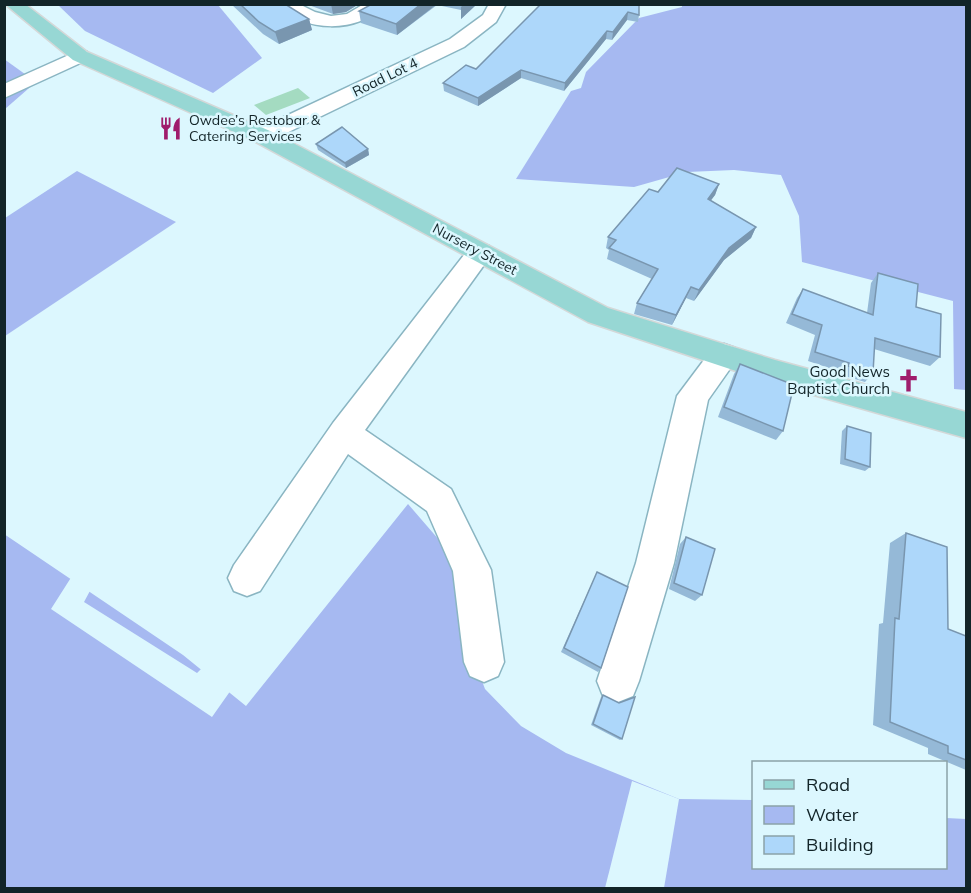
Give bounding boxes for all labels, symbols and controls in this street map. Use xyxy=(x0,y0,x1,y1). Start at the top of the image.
street label: Road Lot 4 xyxy=(349,53,421,101)
place label: Owdee’s Restobar & Catering Services xyxy=(189,111,321,145)
restaurant icon: Owdee’s Restobar & Catering Services xyxy=(158,115,184,141)
street label: Nursery Street xyxy=(430,219,521,279)
place label: Good News Baptist Church xyxy=(787,362,890,398)
church icon: Good News Baptist Church xyxy=(895,367,921,393)
legend xyxy=(752,761,947,869)
text: Road xyxy=(806,773,850,796)
text: Water xyxy=(806,803,859,826)
text: Building xyxy=(806,833,874,856)

